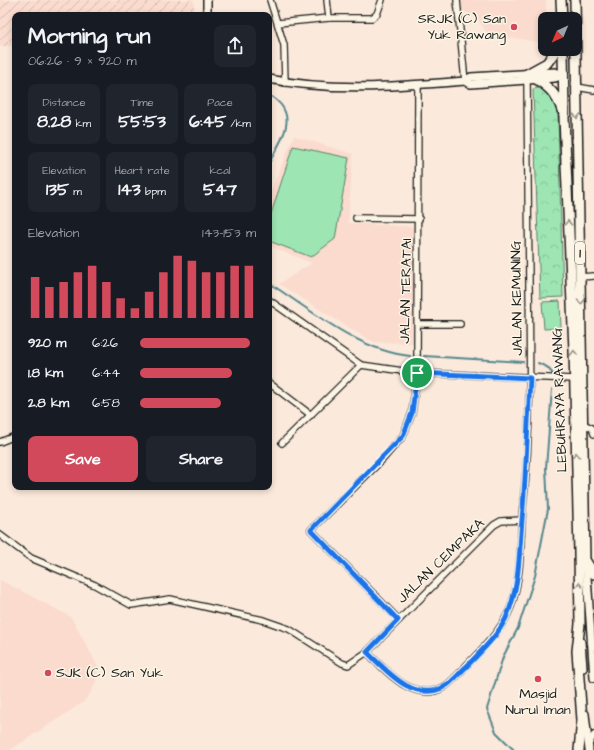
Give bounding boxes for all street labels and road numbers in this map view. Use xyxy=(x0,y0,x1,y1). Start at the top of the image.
street label: JALAN TERATAI xyxy=(395,238,417,344)
street label: JALAN KEMUNING xyxy=(506,240,528,356)
road number: 1 xyxy=(575,242,585,264)
street label: LEBUHRAYA RAWANG xyxy=(547,327,573,473)
street label: JALAN CEMPAKA xyxy=(393,514,489,608)

